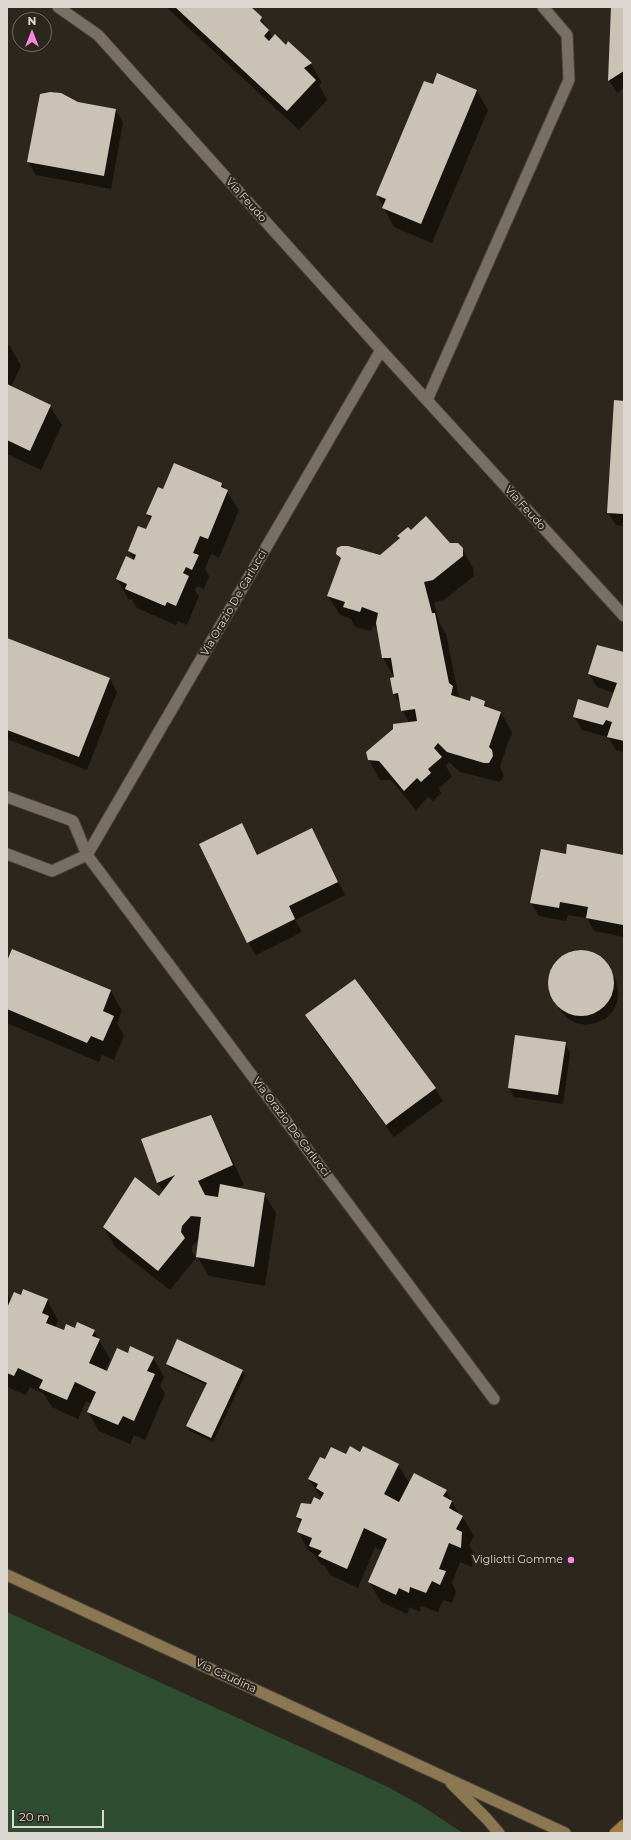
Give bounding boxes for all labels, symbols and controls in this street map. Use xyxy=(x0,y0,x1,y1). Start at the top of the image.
north arrow xyxy=(12,12,52,52)
text: N xyxy=(28,14,36,28)
street label: Via Feudo xyxy=(223,175,269,225)
street label: Via Feudo xyxy=(502,483,548,533)
street label: Via Orazio De Carlucci xyxy=(198,548,270,658)
street label: Via Orazio De Carlucci xyxy=(249,1075,333,1179)
place label: Vigliotti Gomme xyxy=(472,1553,563,1567)
marker: Vigliotti Gomme xyxy=(566,1555,576,1565)
street label: Via Caudina xyxy=(193,1656,259,1696)
scale bar xyxy=(14,1802,106,1828)
text: 20 m xyxy=(19,1809,50,1824)

